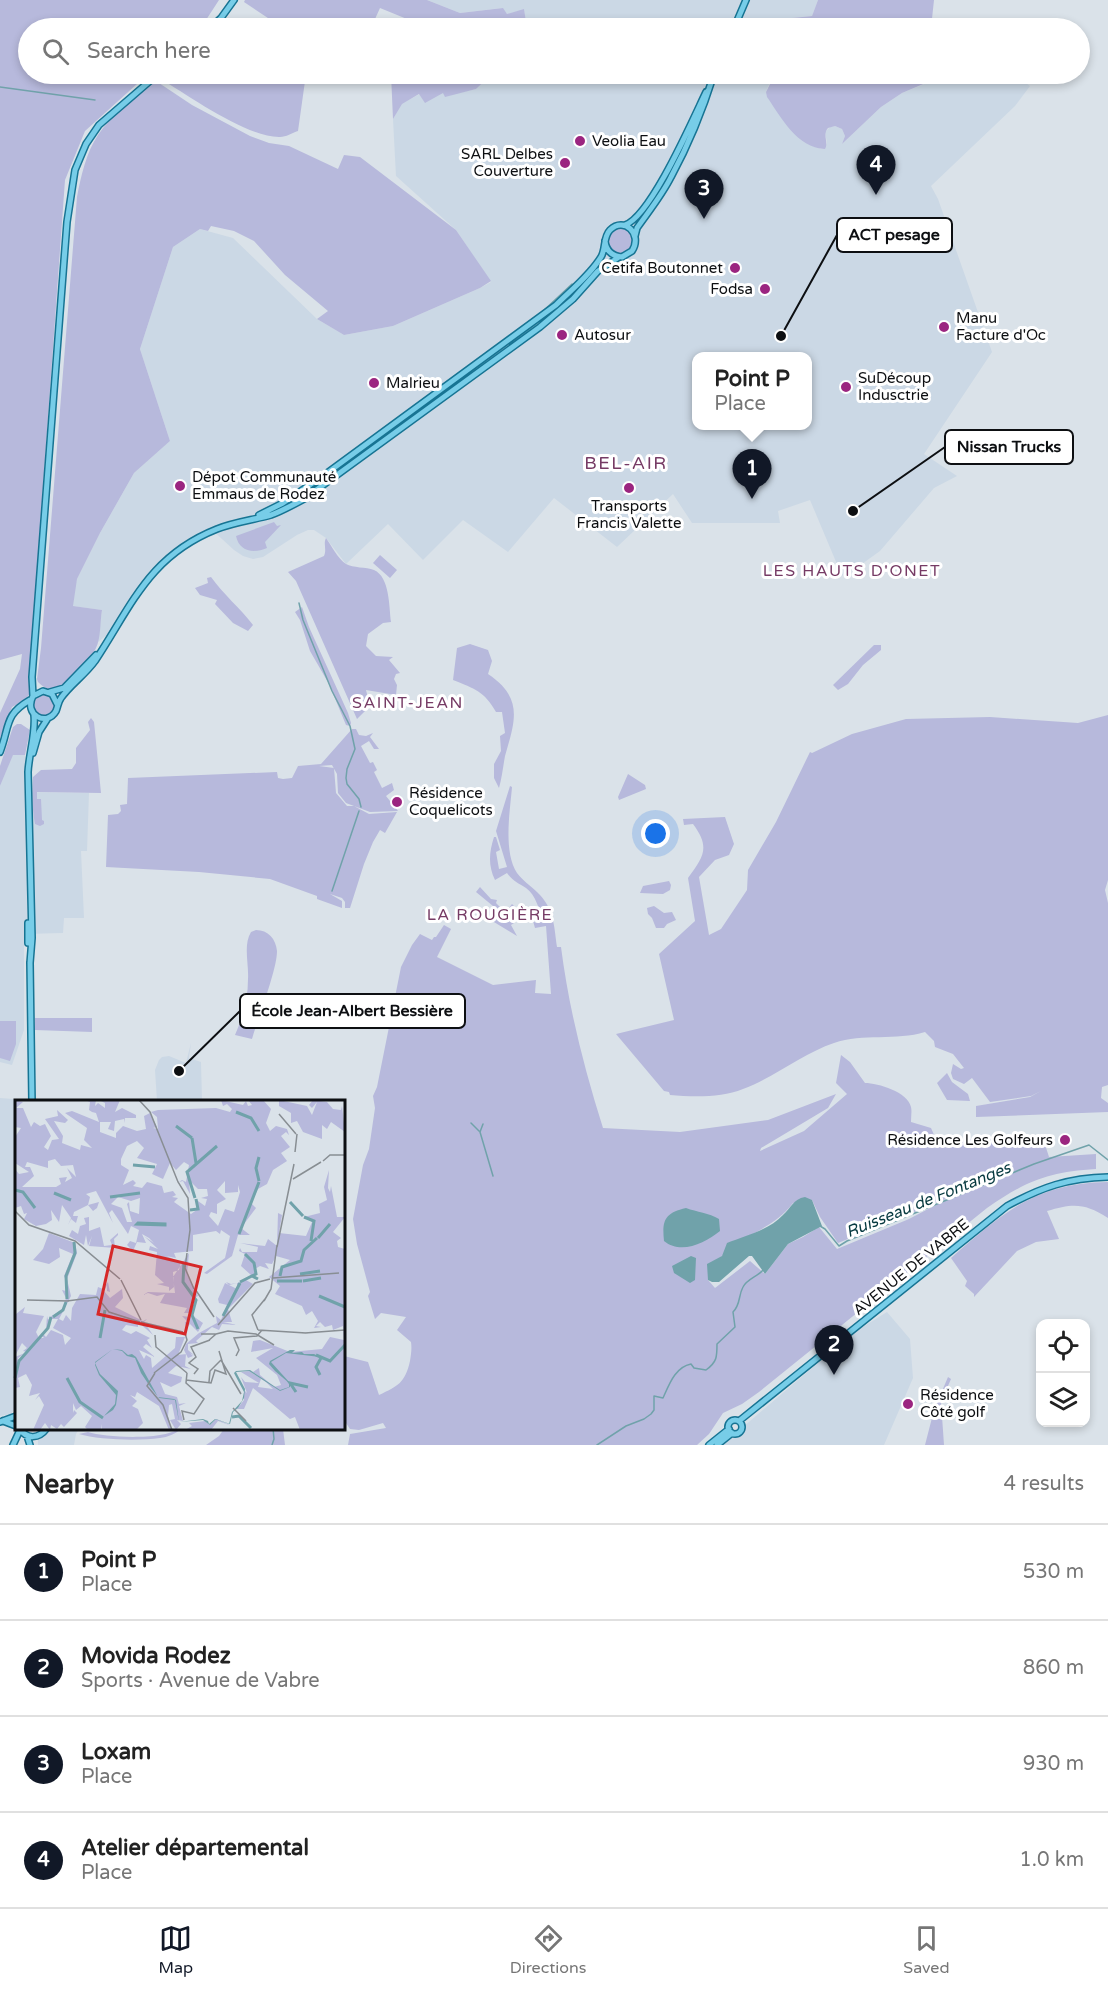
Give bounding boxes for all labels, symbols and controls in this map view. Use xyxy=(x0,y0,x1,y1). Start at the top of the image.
search box xyxy=(18,18,1090,84)
icon: search xyxy=(39,35,72,68)
text: Search here xyxy=(87,38,211,64)
place label: Veolia Eau xyxy=(592,132,666,150)
marker: Veolia Eau xyxy=(573,134,587,148)
place label: SARL Delbes Couverture xyxy=(461,145,553,180)
pin: 4 xyxy=(856,146,896,195)
marker: SARL Delbes Couverture xyxy=(558,156,572,170)
pin: 3 xyxy=(684,170,724,219)
callout: ACT pesage xyxy=(837,218,952,252)
text: ACT pesage xyxy=(848,225,940,245)
place label: Cetifa Boutonnet xyxy=(601,259,723,277)
marker: Cetifa Boutonnet xyxy=(728,261,742,275)
place label: Fodsa xyxy=(710,280,753,298)
marker: Fodsa xyxy=(758,282,772,296)
place label: Manu Facture d'Oc xyxy=(956,309,1046,344)
marker: Manu Facture d'Oc xyxy=(937,320,951,334)
place label: Autosur xyxy=(574,326,631,344)
marker: Autosur xyxy=(555,328,569,342)
popup xyxy=(692,352,812,430)
text: Point P xyxy=(714,366,790,392)
place label: SuDécoup Indusctrie xyxy=(858,369,931,404)
place label: Malrieu xyxy=(386,374,440,392)
marker: Malrieu xyxy=(367,376,381,390)
marker: SuDécoup Indusctrie xyxy=(839,380,853,394)
text: Place xyxy=(714,392,766,416)
callout: Nissan Trucks xyxy=(945,430,1073,464)
text: Nissan Trucks xyxy=(957,437,1062,457)
pin: 1 xyxy=(732,450,771,499)
district label: BEL-AIR xyxy=(584,452,668,474)
place label: Dépot Communauté Emmaus de Rodez xyxy=(192,468,336,503)
marker: Dépot Communauté Emmaus de Rodez xyxy=(173,479,187,493)
marker: Transports Francis Valette xyxy=(622,481,636,495)
place label: Transports Francis Valette xyxy=(577,497,681,532)
district label: LES HAUTS D'ONET xyxy=(763,561,941,581)
district label: SAINT-JEAN xyxy=(352,693,464,713)
place label: Résidence Coquelicots xyxy=(409,784,493,819)
marker: Résidence Coquelicots xyxy=(390,795,404,809)
your location xyxy=(641,819,670,848)
district label: LA ROUGIÈRE xyxy=(427,905,553,925)
callout: École Jean-Albert Bessière xyxy=(240,994,465,1028)
text: École Jean-Albert Bessière xyxy=(251,1001,453,1021)
inset map xyxy=(15,1100,345,1430)
place label: Résidence Les Golfeurs xyxy=(887,1131,1053,1149)
marker: Résidence Les Golfeurs xyxy=(1058,1133,1072,1147)
water label: Ruisseau de Fontanges xyxy=(843,1157,1015,1242)
street label: AVENUE DE VABRE xyxy=(849,1215,973,1319)
map controls xyxy=(1036,1319,1090,1427)
button: locate xyxy=(1036,1319,1090,1373)
pin: 2 xyxy=(814,1326,854,1375)
button: layers xyxy=(1036,1373,1090,1427)
place label: Résidence Côté golf xyxy=(920,1386,994,1421)
marker: Résidence Côté golf xyxy=(901,1397,915,1411)
text: Nearby xyxy=(24,1469,114,1500)
text: 4 results xyxy=(1004,1472,1084,1496)
text: Point P xyxy=(81,1547,156,1573)
text: 1 xyxy=(37,1560,50,1584)
text: 530 m xyxy=(1023,1560,1084,1584)
text: Place xyxy=(81,1573,132,1597)
text: Movida Rodez xyxy=(81,1643,231,1669)
text: 2 xyxy=(37,1656,50,1680)
text: 860 m xyxy=(1023,1656,1084,1680)
text: Sports · Avenue de Vabre xyxy=(81,1669,320,1693)
text: Loxam xyxy=(81,1739,151,1765)
text: 3 xyxy=(37,1752,50,1776)
text: 930 m xyxy=(1023,1752,1084,1776)
text: Place xyxy=(81,1765,132,1789)
text: Atelier départemental xyxy=(81,1835,309,1861)
text: 4 xyxy=(37,1848,50,1872)
text: 1.0 km xyxy=(1019,1848,1084,1872)
text: Place xyxy=(81,1861,132,1885)
tab: Map xyxy=(158,1922,193,1978)
tab: Directions xyxy=(510,1922,586,1978)
tab: Saved xyxy=(903,1922,950,1978)

